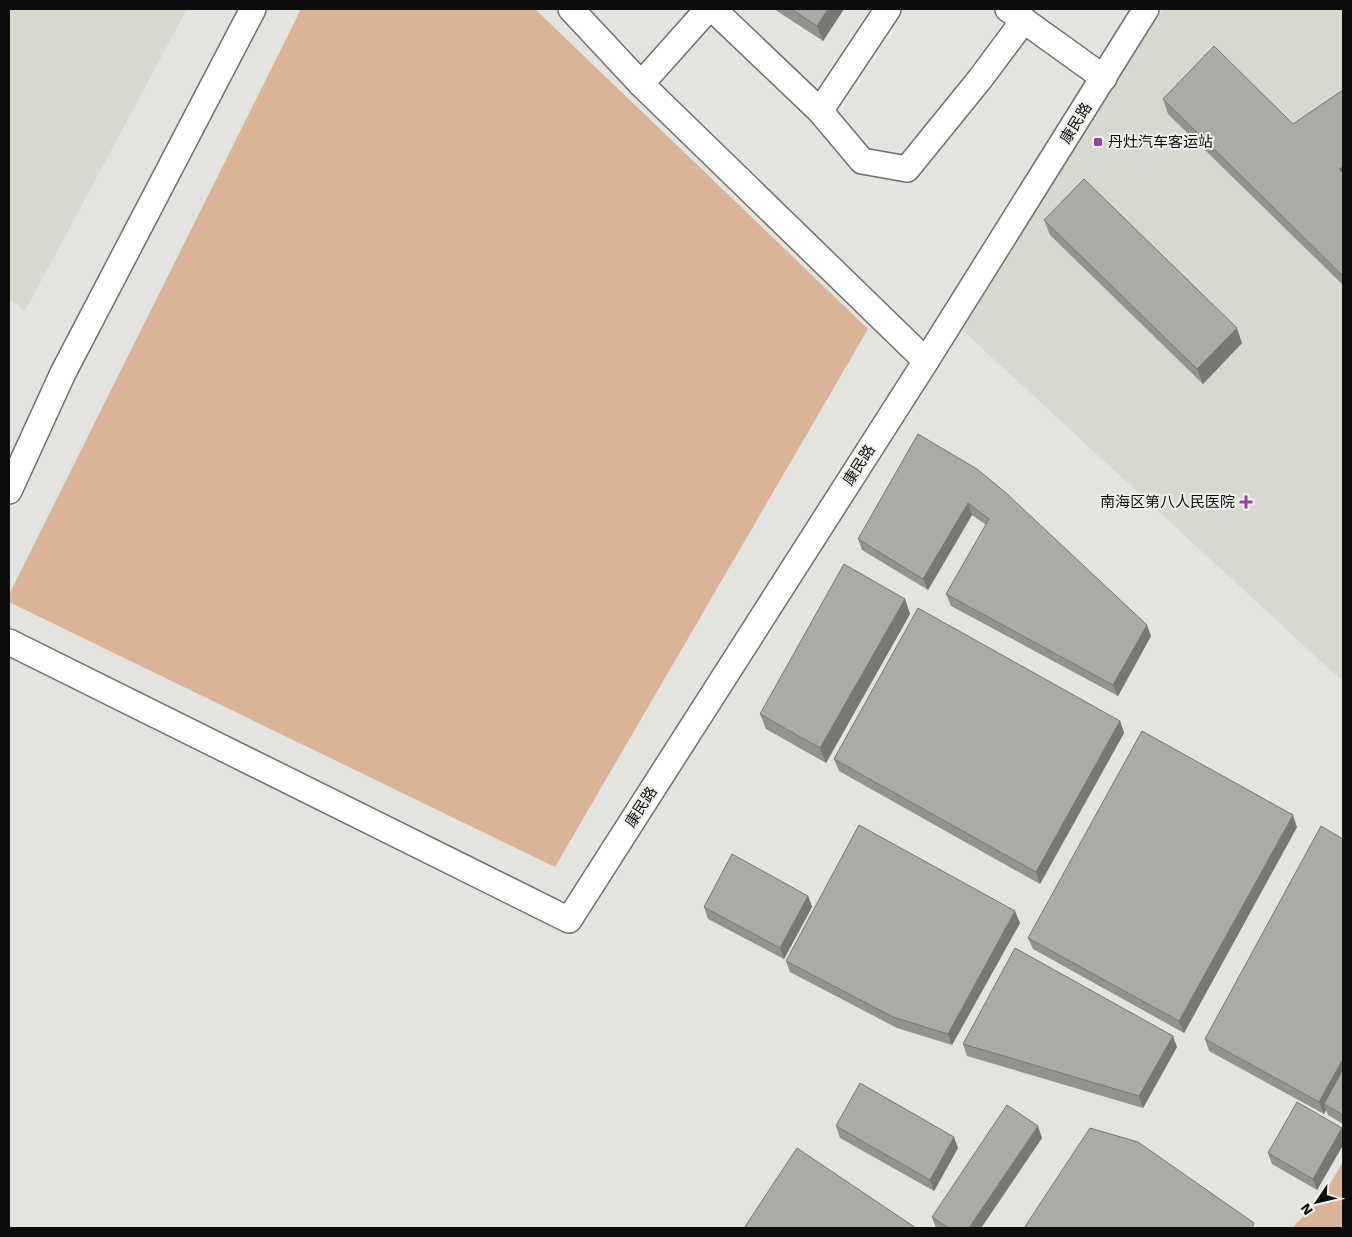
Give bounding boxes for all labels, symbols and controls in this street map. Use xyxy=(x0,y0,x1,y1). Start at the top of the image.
street label: 康民路 xyxy=(1056,99,1096,147)
place label: 丹灶汽车客运站 xyxy=(1108,133,1213,151)
marker: 丹灶汽车客运站 xyxy=(1092,136,1104,148)
street label: 康民路 xyxy=(839,441,879,489)
place label: 南海区第八人民医院 xyxy=(1100,493,1235,511)
marker: 南海区第八人民医院 xyxy=(1239,495,1253,509)
street label: 康民路 xyxy=(621,783,661,831)
north arrow xyxy=(1292,1177,1342,1227)
text: N xyxy=(1297,1201,1316,1218)

